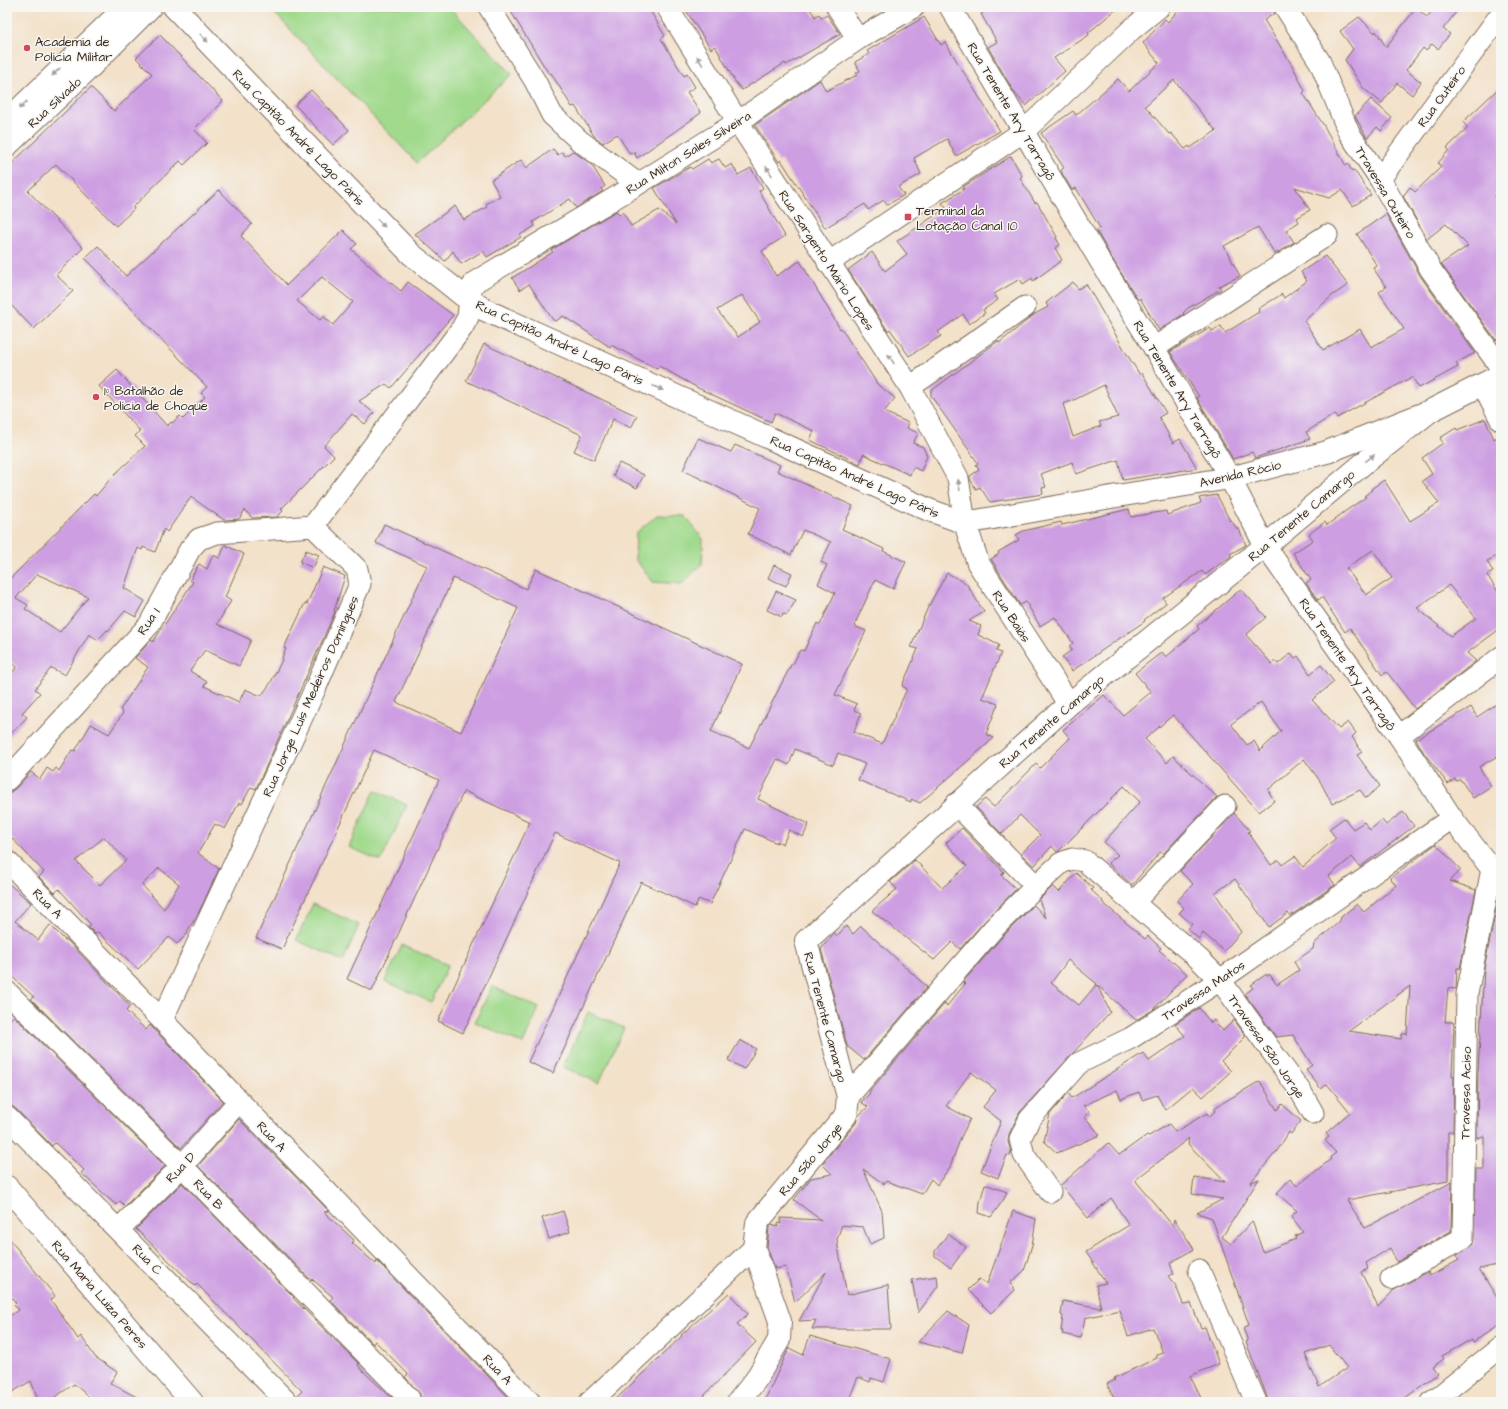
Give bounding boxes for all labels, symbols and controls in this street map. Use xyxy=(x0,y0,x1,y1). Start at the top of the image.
place label: Academia de Polícia Militar xyxy=(35,33,112,66)
one-way arrow xyxy=(199,33,209,43)
street label: Rua Tenente Ary Tarragô xyxy=(962,39,1060,185)
marker: Academia de Polícia Militar xyxy=(22,43,32,53)
one-way arrow xyxy=(697,55,704,67)
street label: Rua Outeiro xyxy=(1413,62,1471,131)
street label: Rua Capitão André Lago Páris xyxy=(227,65,369,211)
one-way arrow xyxy=(51,68,61,77)
street label: Rua Silvado xyxy=(24,73,86,132)
one-way arrow xyxy=(18,100,28,110)
street label: Rua Milton Sales Silveira xyxy=(623,107,755,199)
street label: Travessa Outeiro xyxy=(1350,143,1420,243)
one-way arrow xyxy=(766,165,773,177)
street label: Rua Sargento Mário Lopes xyxy=(773,187,879,335)
place label: Terminal da Lotação Canal 10 xyxy=(916,202,1018,235)
marker: Terminal da Lotação Canal 10 xyxy=(903,212,913,222)
one-way arrow xyxy=(376,218,386,228)
street label: Rua Capitão André Lago Páris xyxy=(472,296,647,391)
street label: Rua Tenente Ary Tarragô xyxy=(1128,317,1226,463)
one-way arrow xyxy=(887,353,895,364)
place label: 1º Batalhão de Polícia de Choque xyxy=(104,382,208,415)
one-way arrow xyxy=(653,385,664,391)
marker: 1º Batalhão de Polícia de Choque xyxy=(91,392,101,402)
street label: Rua Capitão André Lago Páris xyxy=(767,431,942,524)
one-way arrow xyxy=(1364,454,1375,462)
street label: Avenida Rócio xyxy=(1198,456,1283,492)
street label: Rua Tenente Camargo xyxy=(1244,465,1360,567)
one-way arrow xyxy=(956,479,962,491)
street label: Rua Baiás xyxy=(988,587,1035,646)
street label: Rua Jorge Luís Medeiros Domingues xyxy=(258,593,365,800)
street label: Rua Tenente Ary Tarragô xyxy=(1294,595,1400,736)
street label: Rua 1 xyxy=(133,604,165,639)
street label: Rua Tenente Camargo xyxy=(995,671,1109,773)
street label: Rua A xyxy=(28,885,67,923)
street label: Rua Tenente Camargo xyxy=(798,950,851,1085)
street label: Travessa Matos xyxy=(1158,956,1249,1025)
street label: Travessa São Jorge xyxy=(1223,991,1309,1103)
street label: Travessa Aciso xyxy=(1456,1046,1476,1140)
street label: Rua A xyxy=(252,1117,291,1156)
street label: Rua São Jorge xyxy=(775,1119,847,1201)
street label: Rua D xyxy=(162,1148,200,1187)
street label: Rua B xyxy=(189,1175,228,1214)
street label: Rua Maria Luiza Peres xyxy=(47,1237,152,1353)
street label: Rua C xyxy=(128,1240,167,1279)
street label: Rua A xyxy=(478,1350,517,1389)

